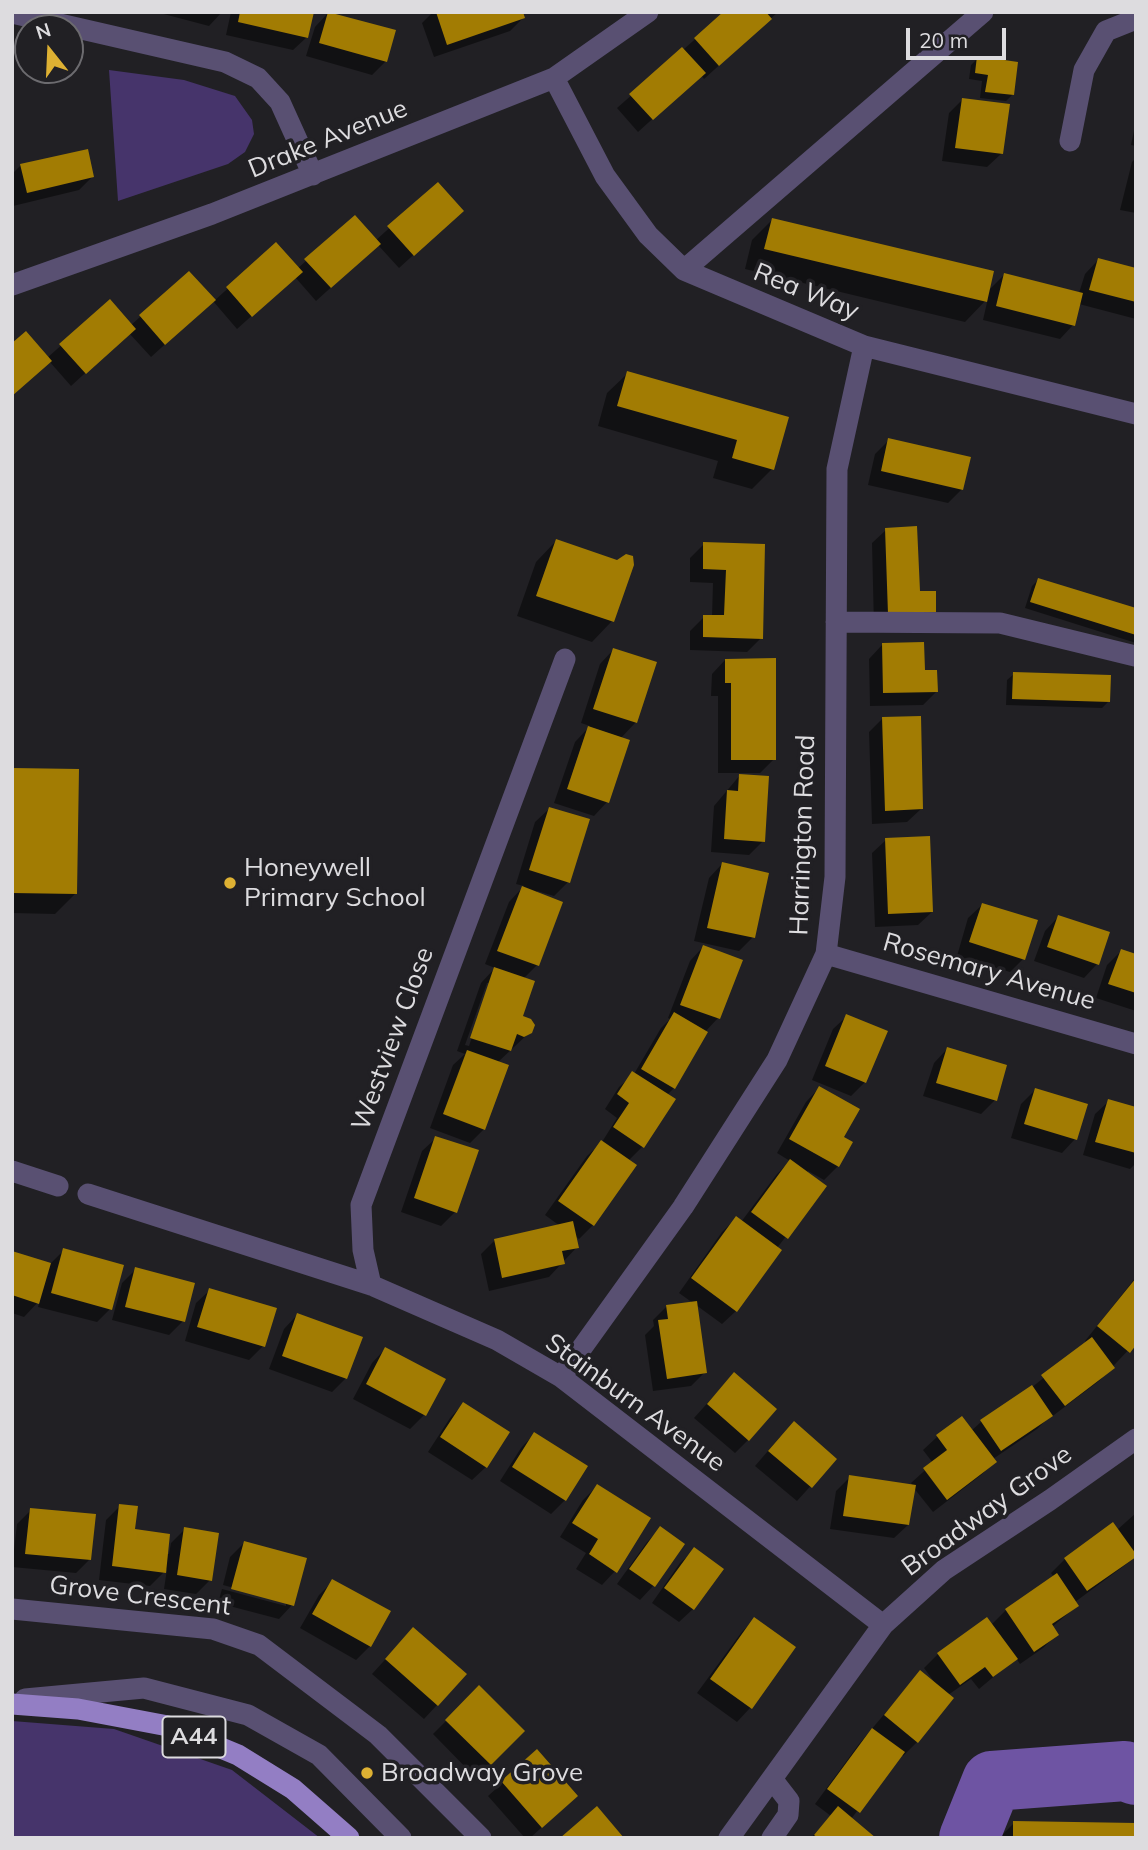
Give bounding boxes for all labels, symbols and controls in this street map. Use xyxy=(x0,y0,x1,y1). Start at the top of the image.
north arrow xyxy=(14,14,84,84)
scale bar xyxy=(910,14,1010,58)
text: N xyxy=(33,17,54,45)
text: 20 m xyxy=(919,27,968,53)
street label: Drake Avenue xyxy=(244,93,412,185)
street label: Rea Way xyxy=(749,257,863,327)
street label: Harrington Road xyxy=(784,734,822,936)
place label: Honeywell Primary School xyxy=(244,852,426,914)
marker: Honeywell Primary School xyxy=(222,875,238,891)
street label: Rosemary Avenue xyxy=(879,927,1099,1017)
street label: Westview Close xyxy=(345,943,441,1135)
street label: Stainburn Avenue xyxy=(539,1327,731,1479)
street label: Broadway Grove xyxy=(896,1439,1078,1583)
street label: Grove Crescent xyxy=(47,1569,233,1623)
road number: A44 xyxy=(162,1716,226,1758)
place label: Broadway Grove xyxy=(381,1757,583,1789)
marker: Broadway Grove xyxy=(359,1765,375,1781)

